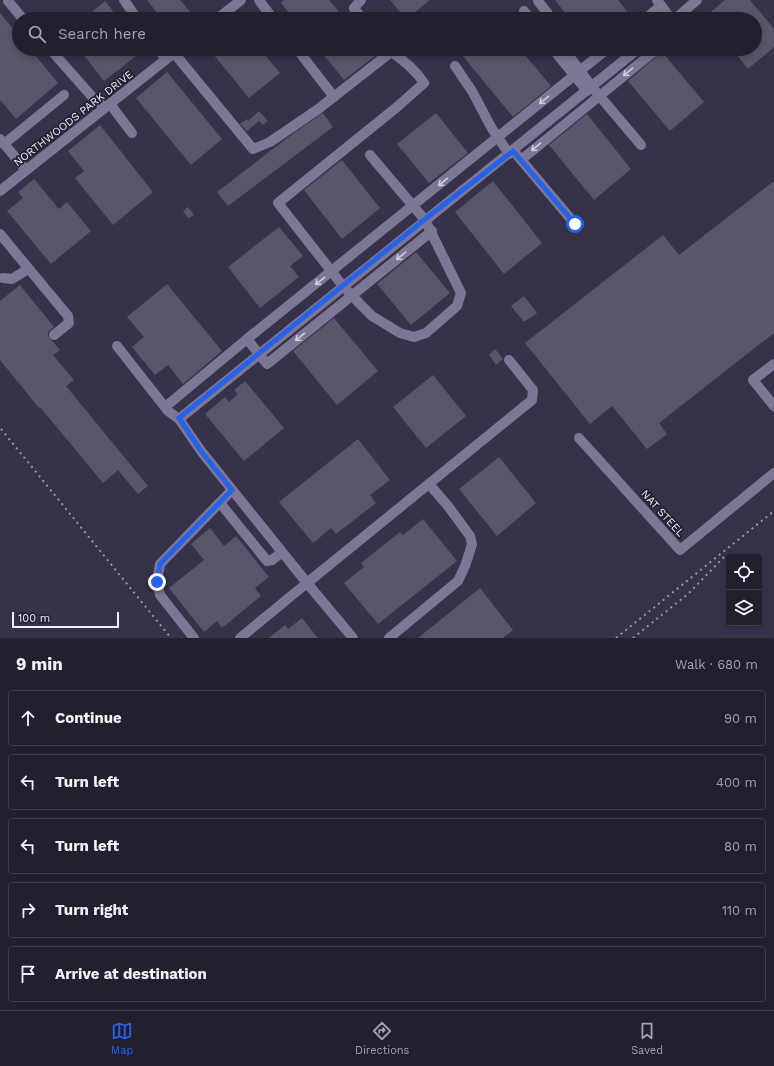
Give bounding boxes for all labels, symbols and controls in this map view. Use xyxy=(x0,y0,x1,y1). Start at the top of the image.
search box xyxy=(12,12,762,56)
icon: search xyxy=(26,23,48,45)
text: Search here xyxy=(58,25,146,43)
street label: NORTHWOODS PARK DRIVE xyxy=(11,68,136,169)
one-way arrow xyxy=(623,68,634,77)
one-way arrow xyxy=(538,96,549,104)
one-way arrow xyxy=(531,142,542,151)
one-way arrow xyxy=(437,177,448,186)
route start xyxy=(566,215,584,233)
one-way arrow xyxy=(396,251,407,260)
one-way arrow xyxy=(314,277,325,285)
one-way arrow xyxy=(294,333,305,342)
street label: NAT STEEL xyxy=(638,487,687,540)
map controls xyxy=(726,554,762,626)
button: locate xyxy=(726,554,762,590)
route end xyxy=(148,573,166,591)
button: layers xyxy=(726,590,762,626)
scale bar xyxy=(12,610,119,629)
text: 100 m xyxy=(18,612,50,625)
text: 9 min xyxy=(16,654,63,674)
text: Walk · 680 m xyxy=(675,657,758,672)
icon: ahead xyxy=(17,707,39,729)
text: Continue xyxy=(55,709,122,727)
text: 90 m xyxy=(724,711,757,726)
icon: left xyxy=(17,771,39,793)
text: Turn left xyxy=(55,773,119,791)
text: 400 m xyxy=(716,775,757,790)
icon: left xyxy=(17,835,39,857)
text: Turn left xyxy=(55,837,119,855)
text: 80 m xyxy=(724,839,757,854)
icon: right xyxy=(17,899,39,921)
text: Turn right xyxy=(55,901,128,919)
text: 110 m xyxy=(722,903,757,918)
icon: arrive xyxy=(17,963,39,985)
text: Arrive at destination xyxy=(55,965,207,983)
tab: Map xyxy=(111,1020,133,1057)
tab: Directions xyxy=(355,1020,409,1057)
tab: Saved xyxy=(631,1020,663,1057)

